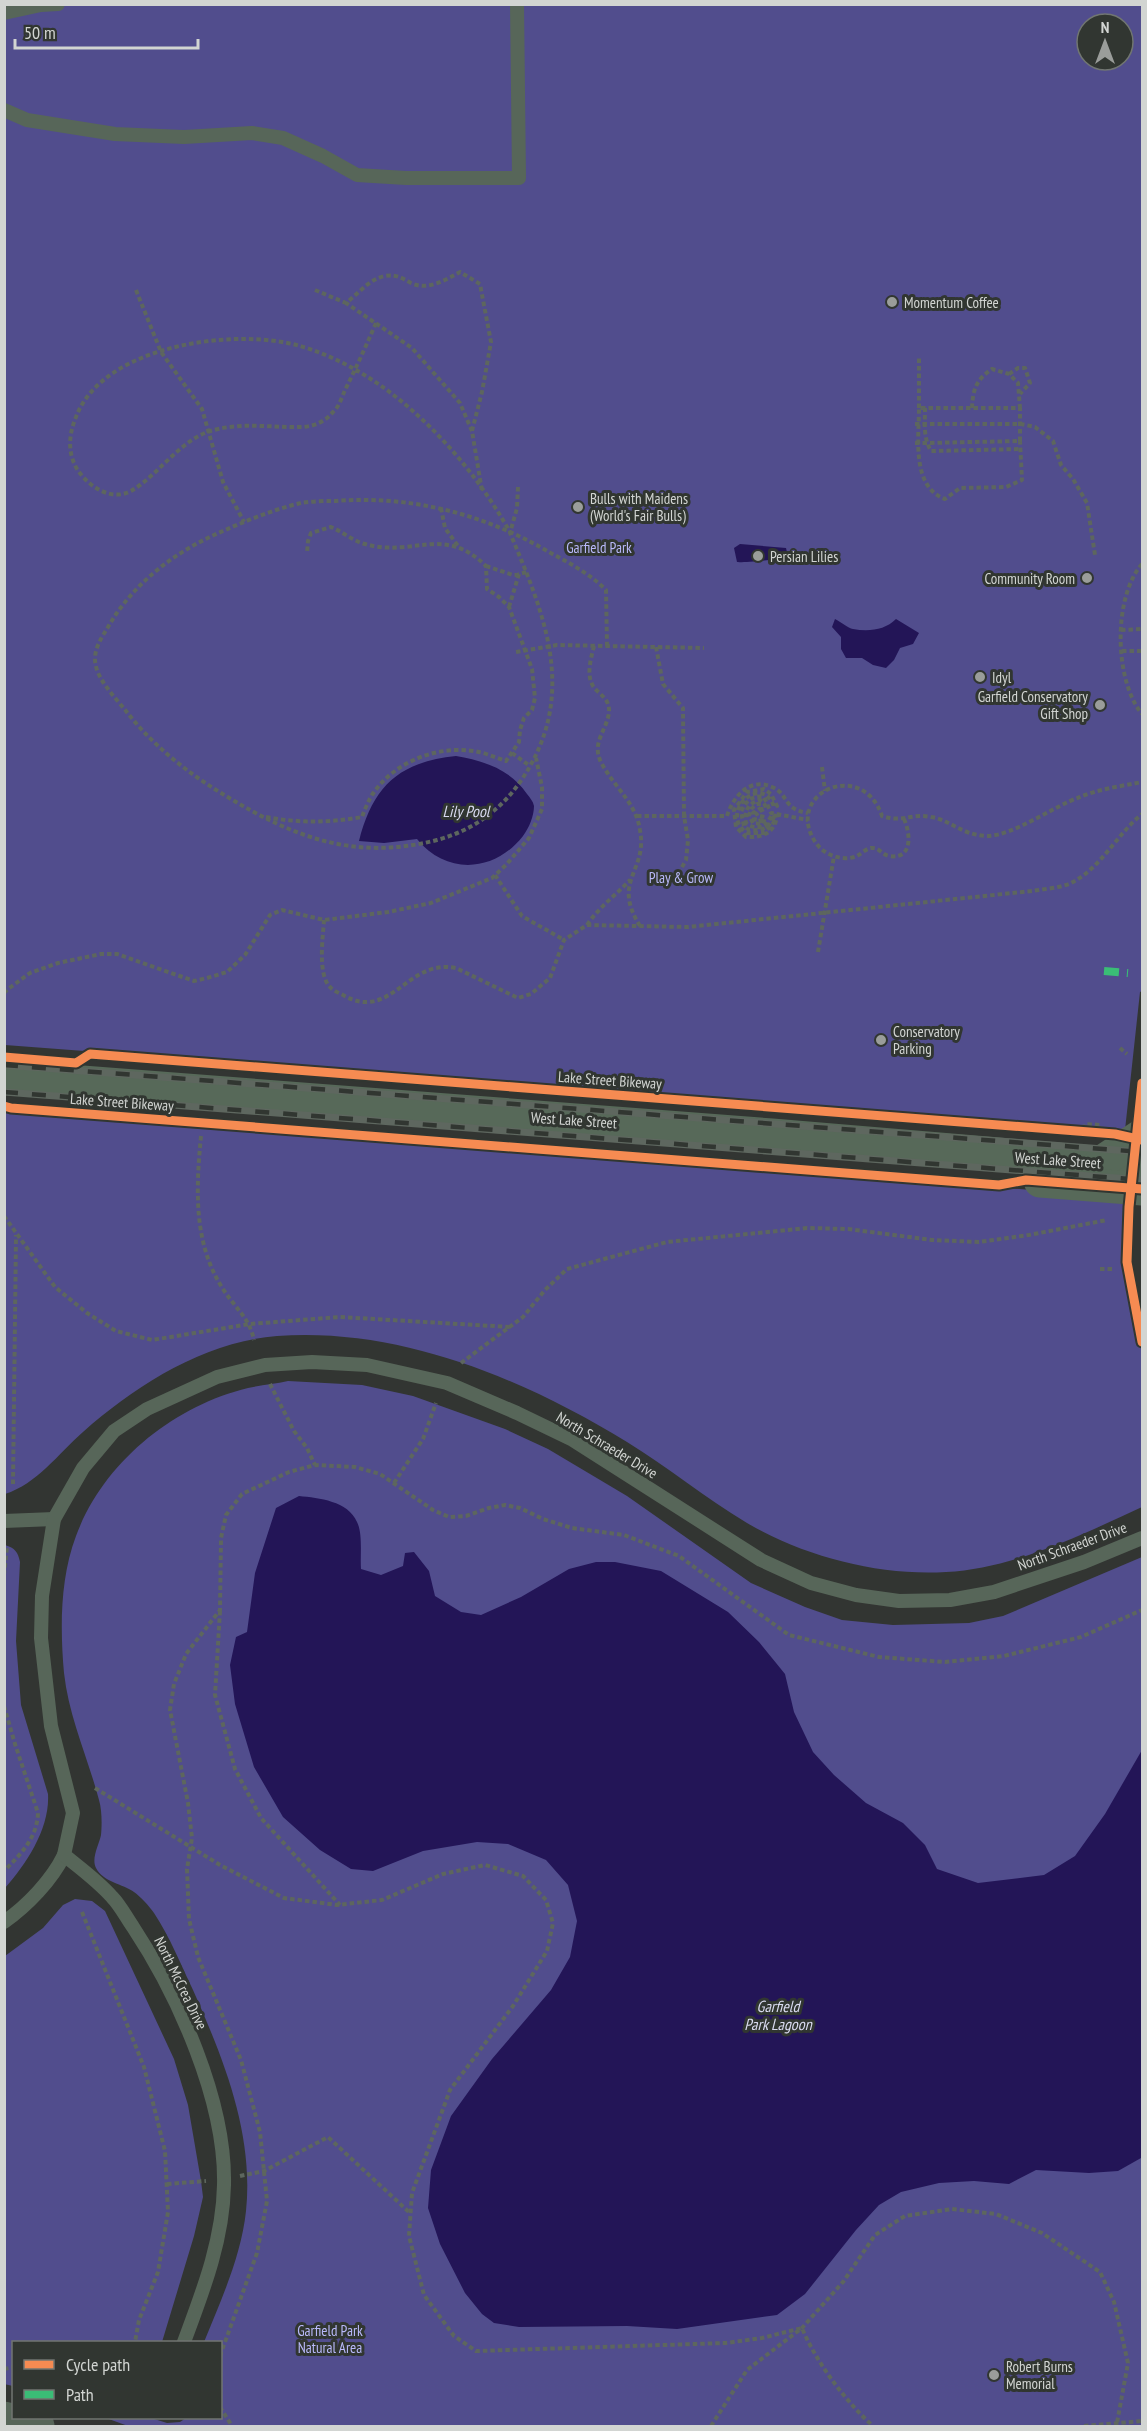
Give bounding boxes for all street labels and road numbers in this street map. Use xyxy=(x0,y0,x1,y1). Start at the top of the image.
street label: Lake Street Bikeway xyxy=(558,1067,663,1093)
street label: Lake Street Bikeway xyxy=(70,1089,175,1115)
street label: West Lake Street xyxy=(530,1108,618,1132)
street label: West Lake Street xyxy=(1014,1148,1102,1172)
street label: North Schraeder Drive xyxy=(553,1407,661,1483)
street label: North Schraeder Drive xyxy=(1015,1517,1129,1575)
street label: North McCrea Drive xyxy=(150,1933,212,2033)

